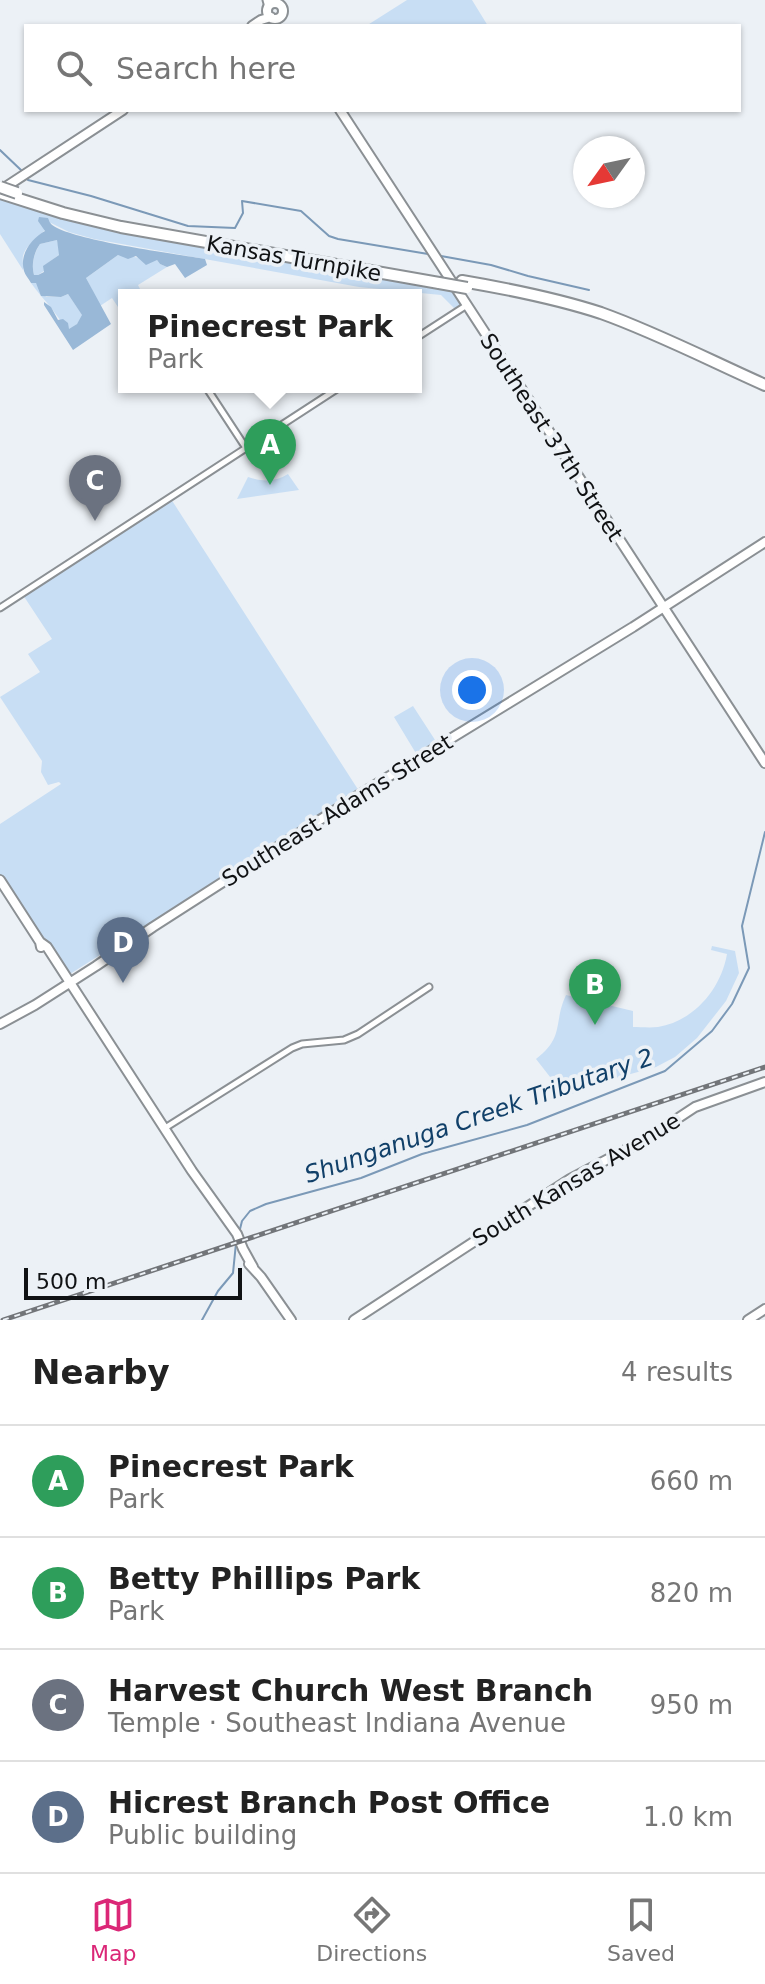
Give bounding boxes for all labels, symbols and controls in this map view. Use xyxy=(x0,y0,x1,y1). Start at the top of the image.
search box xyxy=(24,24,741,112)
icon: search xyxy=(52,46,96,90)
text: Search here xyxy=(116,51,296,86)
north arrow xyxy=(573,136,645,208)
street label: Kansas Turnpike xyxy=(205,231,383,286)
popup xyxy=(118,289,422,393)
text: Pinecrest Park xyxy=(147,309,393,344)
street label: Southeast 37th Street xyxy=(475,329,628,546)
text: Park xyxy=(147,344,203,374)
pin: A xyxy=(244,419,296,485)
pin: C xyxy=(69,455,121,521)
your location xyxy=(452,670,492,710)
street label: Southeast Adams Street xyxy=(217,729,457,892)
pin: D xyxy=(97,917,149,983)
pin: B xyxy=(569,959,621,1025)
water label: Shunganuga Creek Tributary 2 xyxy=(301,1043,657,1189)
street label: South Kansas Avenue xyxy=(468,1108,684,1251)
scale bar xyxy=(24,1264,242,1300)
text: 500 m xyxy=(36,1269,106,1294)
text: Nearby xyxy=(32,1352,170,1392)
text: 4 results xyxy=(621,1357,733,1387)
text: Pinecrest Park xyxy=(108,1449,354,1484)
text: A xyxy=(48,1466,68,1496)
text: 660 m xyxy=(650,1466,733,1496)
text: Park xyxy=(108,1484,164,1514)
text: Betty Phillips Park xyxy=(108,1561,420,1596)
text: B xyxy=(48,1578,68,1608)
text: 820 m xyxy=(650,1578,733,1608)
text: Park xyxy=(108,1596,164,1626)
text: Harvest Church West Branch xyxy=(108,1673,593,1708)
text: C xyxy=(48,1690,68,1720)
text: 950 m xyxy=(650,1690,733,1720)
text: Temple · Southeast Indiana Avenue xyxy=(108,1708,566,1738)
text: Hicrest Branch Post Office xyxy=(108,1785,550,1820)
text: D xyxy=(47,1802,69,1832)
text: 1.0 km xyxy=(643,1802,733,1832)
text: Public building xyxy=(108,1820,297,1850)
tab: Map xyxy=(90,1893,136,1966)
tab: Directions xyxy=(316,1893,427,1966)
tab: Saved xyxy=(607,1893,675,1966)

